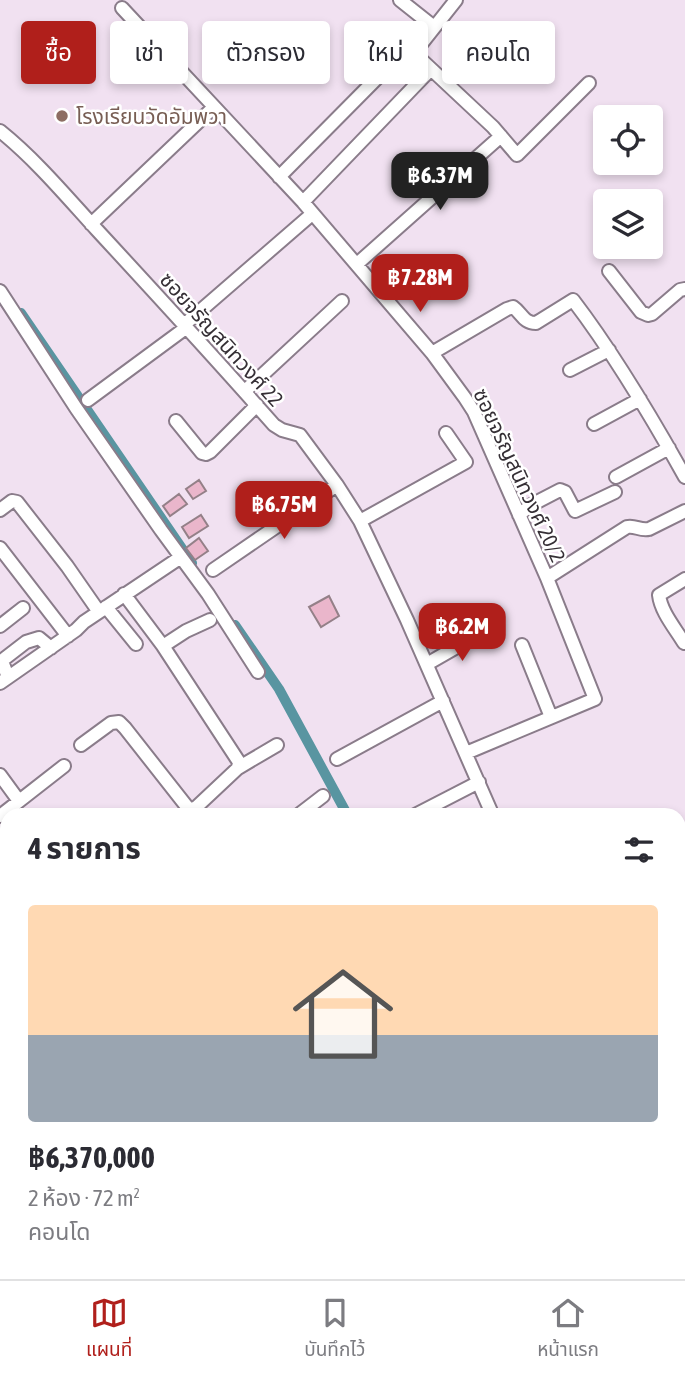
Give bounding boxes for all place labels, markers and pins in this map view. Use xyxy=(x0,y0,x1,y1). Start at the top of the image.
place label: โรงเรียนวัดอัมพวา xyxy=(76,104,227,128)
marker: โรงเรียนวัดอัมพวา xyxy=(54,108,70,124)
pin: ฿6.37M xyxy=(383,152,497,212)
pin: ฿7.28M xyxy=(363,254,477,314)
pin: ฿6.75M xyxy=(227,482,341,541)
pin: ฿6.2M xyxy=(413,604,511,663)

